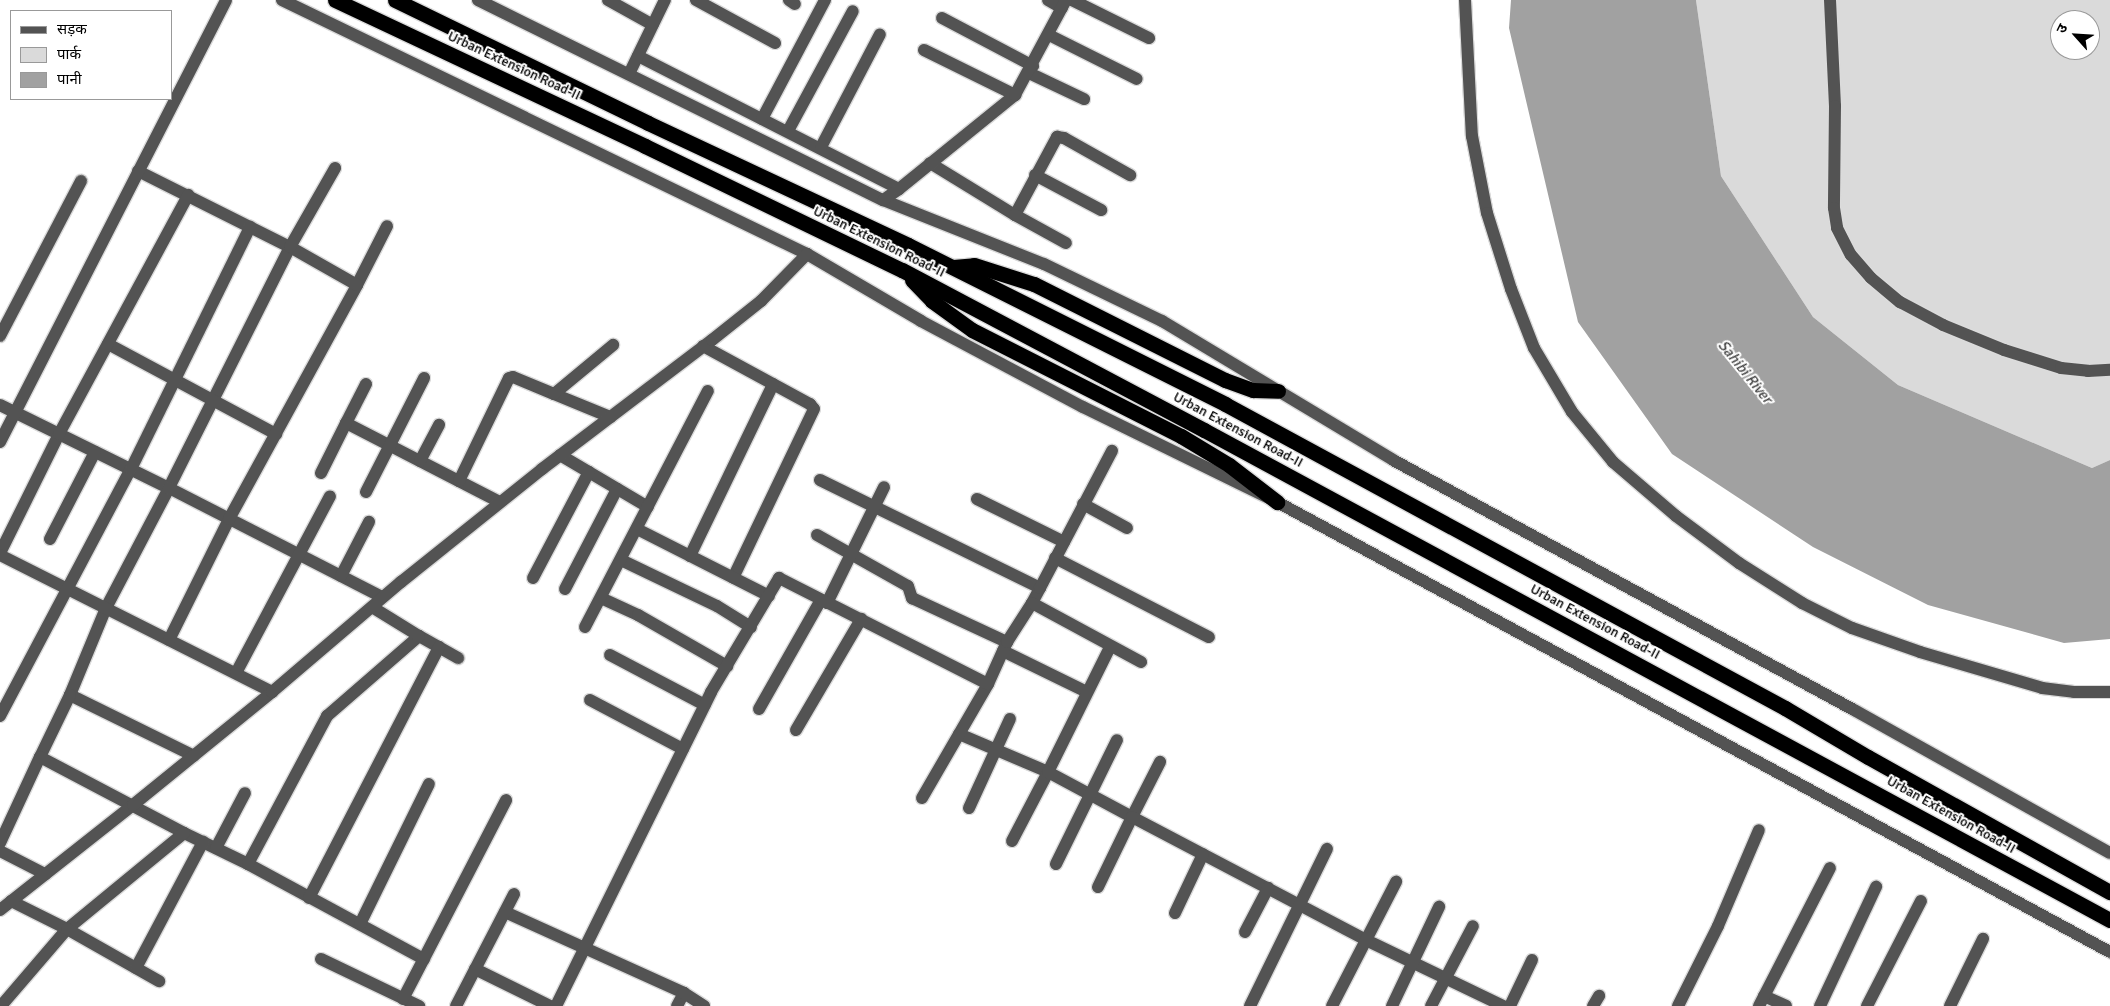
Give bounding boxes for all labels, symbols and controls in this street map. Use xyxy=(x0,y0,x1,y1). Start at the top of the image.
legend xyxy=(10,10,172,100)
north arrow xyxy=(2050,10,2100,60)
text: सड़क xyxy=(57,20,87,38)
text: उ xyxy=(2053,21,2071,36)
street label: Urban Extension Road-II xyxy=(445,28,583,104)
text: पार्क xyxy=(57,45,81,63)
text: पानी xyxy=(57,70,82,88)
street label: Urban Extension Road-II xyxy=(810,203,948,281)
water label: Sahibi River xyxy=(1714,337,1776,407)
street label: Urban Extension Road-II xyxy=(1170,389,1306,471)
street label: Urban Extension Road-II xyxy=(1527,581,1663,663)
street label: Urban Extension Road-II xyxy=(1884,773,2018,857)

